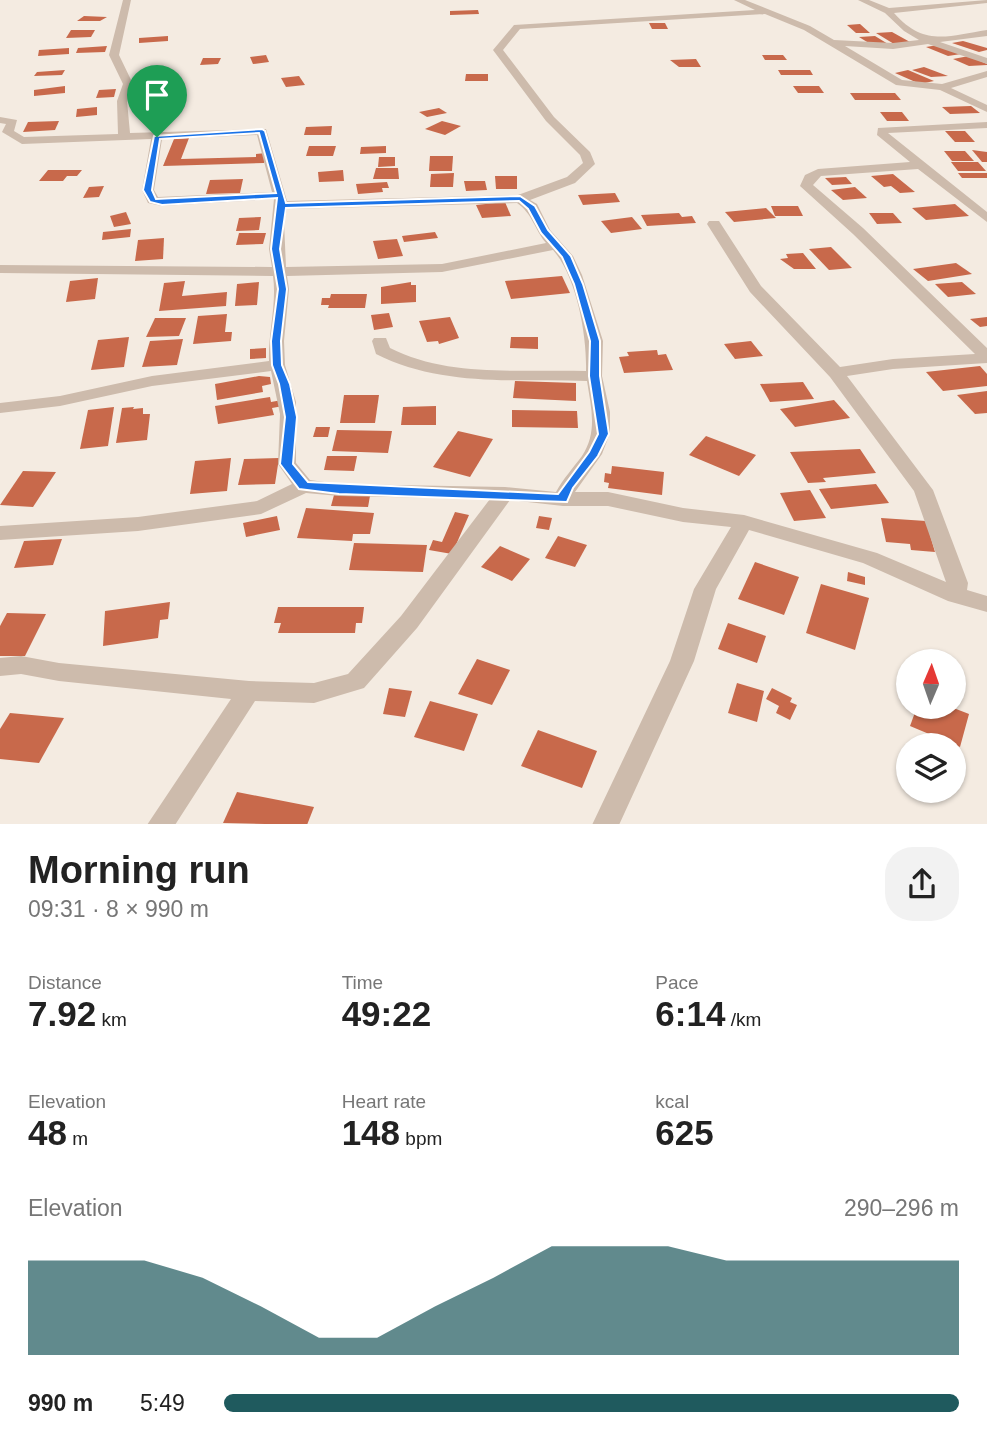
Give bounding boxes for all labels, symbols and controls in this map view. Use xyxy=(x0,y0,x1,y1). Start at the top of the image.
pin xyxy=(127,65,187,137)
icon: arrive xyxy=(138,76,176,114)
north arrow xyxy=(896,649,966,719)
map controls xyxy=(896,649,966,803)
button: layers xyxy=(896,733,966,803)
button: share xyxy=(885,847,959,921)
text: Morning run xyxy=(28,849,250,891)
text: 09:31 · 8 × 990 m xyxy=(28,896,209,922)
text: Distance xyxy=(28,972,102,993)
text: Time xyxy=(342,972,383,993)
text: Pace xyxy=(655,972,699,993)
text: 7.92 xyxy=(28,994,96,1033)
text: 49:22 xyxy=(342,994,431,1033)
text: 6:14 xyxy=(655,994,725,1033)
text: km xyxy=(96,1009,127,1030)
text: /km xyxy=(725,1009,761,1030)
text: Elevation xyxy=(28,1091,106,1112)
text: Heart rate xyxy=(342,1091,426,1112)
text: kcal xyxy=(655,1091,689,1112)
text: 48 xyxy=(28,1113,67,1152)
text: 148 xyxy=(342,1113,400,1152)
text: 625 xyxy=(655,1113,714,1152)
text: m xyxy=(67,1128,88,1149)
text: bpm xyxy=(400,1128,442,1149)
text: Elevation xyxy=(28,1195,123,1221)
text: 290–296 m xyxy=(844,1195,959,1221)
text: 990 m xyxy=(28,1390,93,1416)
text: 5:49 xyxy=(140,1390,185,1416)

